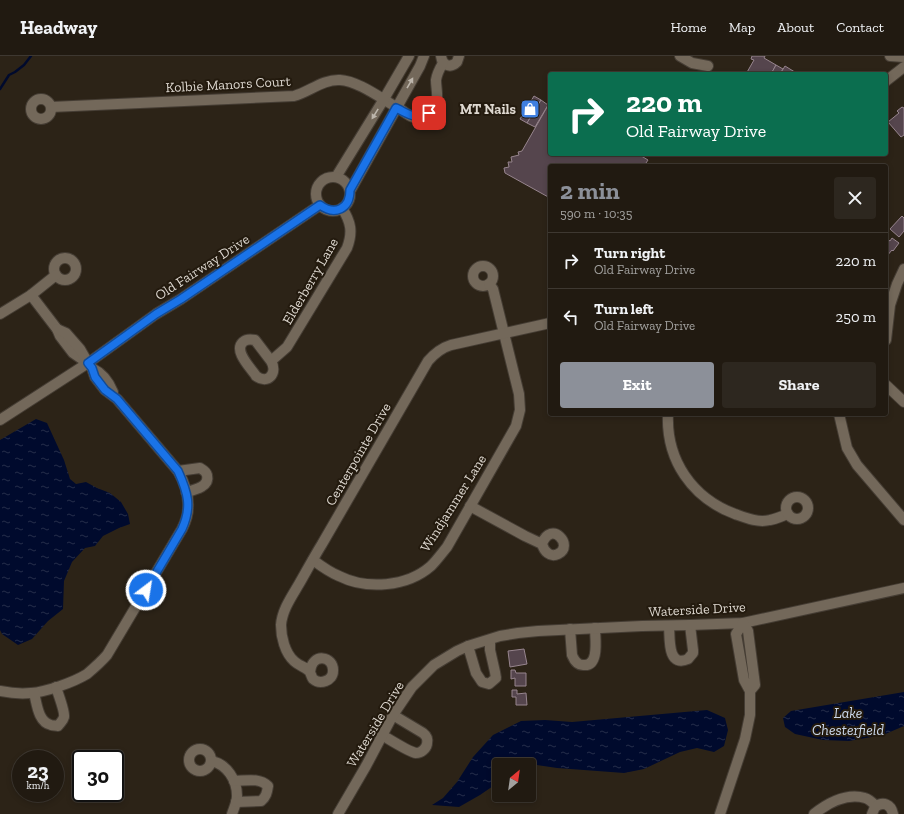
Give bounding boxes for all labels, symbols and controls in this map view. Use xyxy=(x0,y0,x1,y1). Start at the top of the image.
text: Headway xyxy=(20,16,97,39)
text: Home xyxy=(671,19,707,36)
text: Map xyxy=(729,19,755,36)
text: About xyxy=(777,19,814,36)
text: Contact xyxy=(836,19,884,36)
street label: Kolbie Manors Court xyxy=(165,73,292,96)
one-way arrow xyxy=(407,77,414,89)
text: 220 m xyxy=(626,86,702,119)
icon: right xyxy=(560,88,612,140)
pin xyxy=(412,96,446,130)
shop icon: MT Nails xyxy=(519,98,541,120)
place label: MT Nails xyxy=(460,101,517,118)
icon: arrive xyxy=(418,102,440,124)
one-way arrow xyxy=(371,109,379,119)
text: Old Fairway Drive xyxy=(626,120,766,142)
text: 2 min xyxy=(560,176,620,205)
button: close xyxy=(834,177,876,219)
text: 590 m · 10:35 xyxy=(560,206,632,221)
street label: Old Fairway Drive xyxy=(152,230,253,304)
street label: Elderberry Lane xyxy=(279,235,342,327)
text: Turn right xyxy=(594,244,665,262)
icon: right xyxy=(560,250,582,272)
text: 220 m xyxy=(836,252,876,270)
text: Old Fairway Drive xyxy=(594,262,695,277)
text: Turn left xyxy=(594,300,654,318)
icon: left xyxy=(560,306,582,328)
text: 250 m xyxy=(836,308,876,326)
text: Old Fairway Drive xyxy=(594,318,695,333)
button: Exit xyxy=(560,362,714,408)
button: Share xyxy=(722,362,876,408)
street label: Centerpointe Drive xyxy=(322,399,395,509)
street label: Windjammer Lane xyxy=(417,451,490,555)
position arrow xyxy=(125,569,167,611)
street label: Waterside Drive xyxy=(648,598,746,621)
street label: Waterside Drive xyxy=(343,678,408,770)
water label: Lake Chesterfield xyxy=(812,704,884,739)
speed limit sign: 30 xyxy=(72,750,124,802)
north arrow xyxy=(492,758,536,802)
map controls xyxy=(492,758,536,802)
text: 23 xyxy=(27,759,49,783)
text: km/h xyxy=(27,780,49,792)

